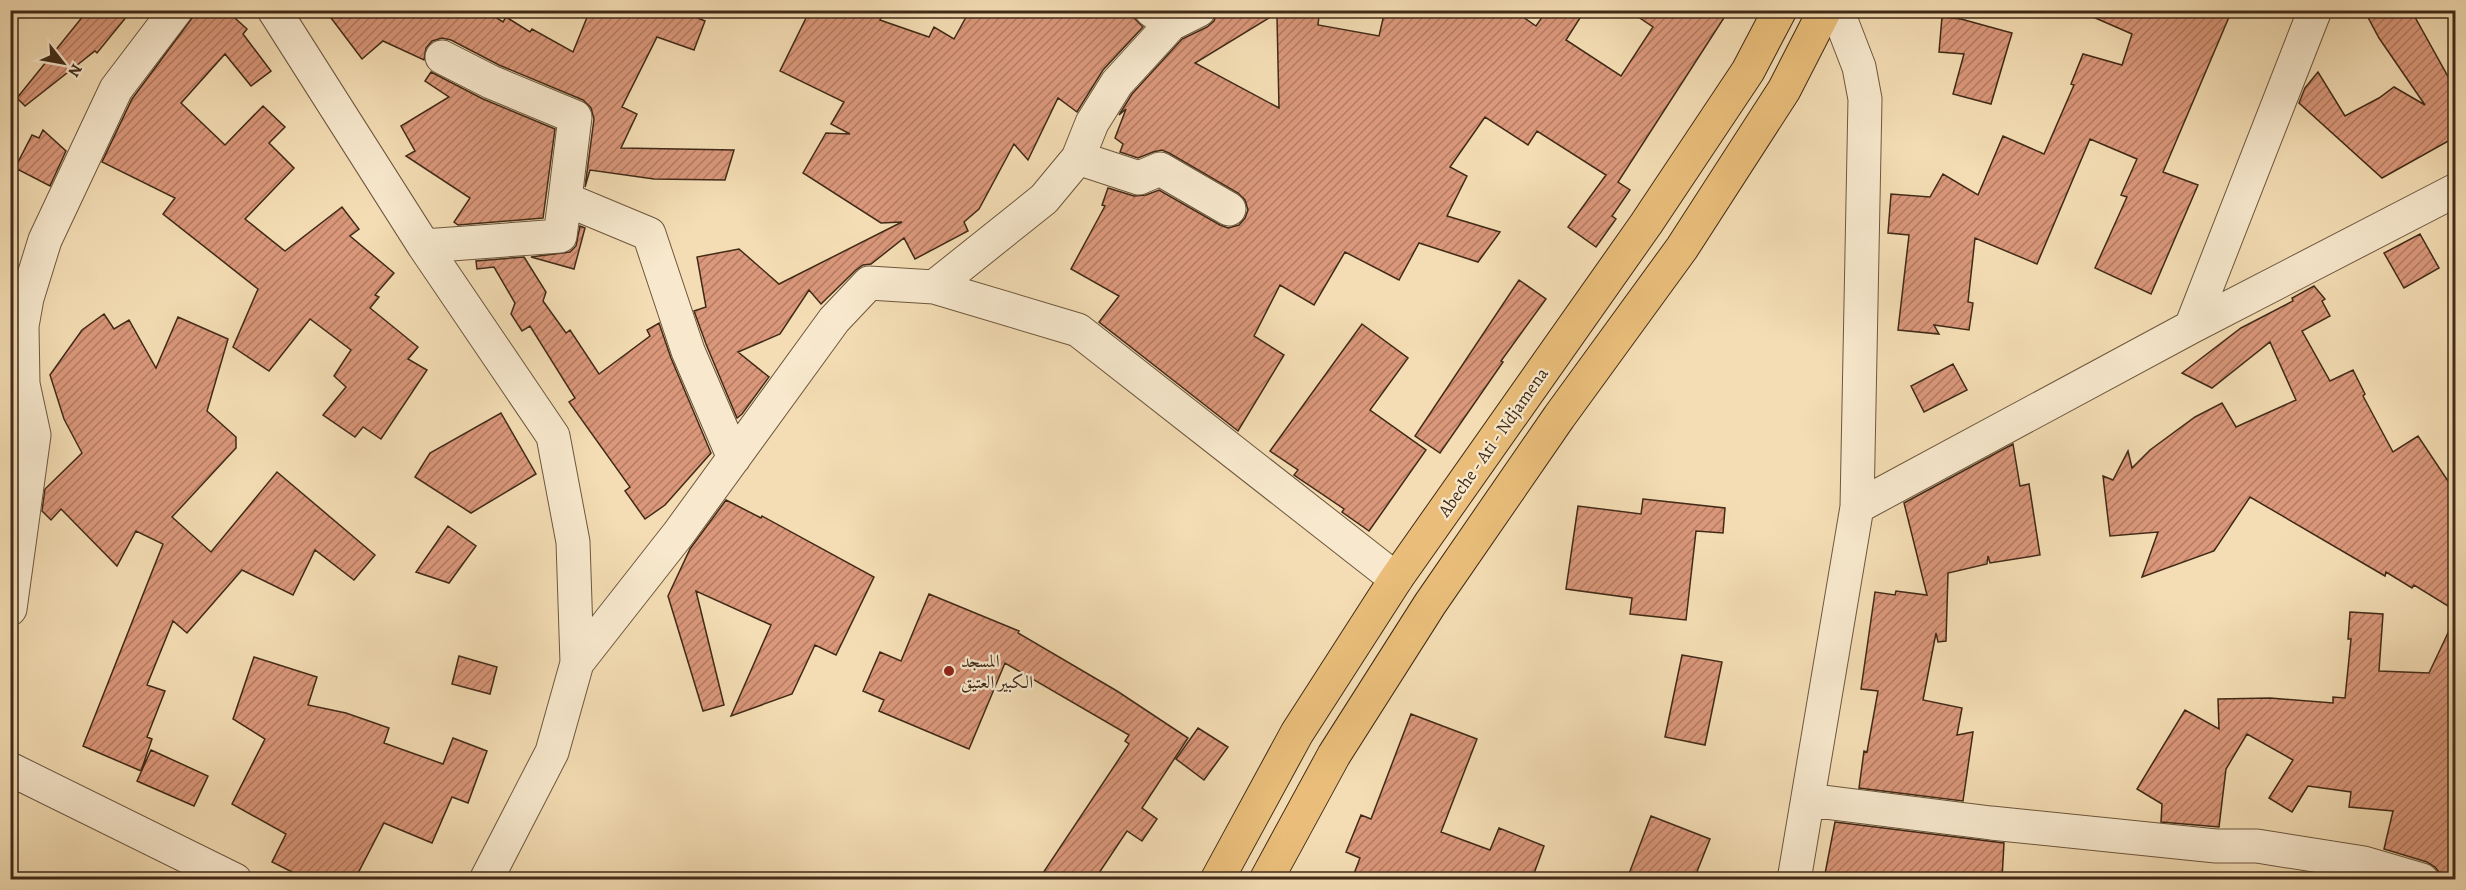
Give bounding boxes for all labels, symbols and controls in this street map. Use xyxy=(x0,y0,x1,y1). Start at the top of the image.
north arrow xyxy=(33,33,93,93)
text: N xyxy=(62,60,87,81)
street label: Abeche - Ati - Ndjamena xyxy=(1432,362,1554,522)
place label: المسجد الكبير العتيق xyxy=(961,649,1033,694)
marker: المسجد الكبير العتيق xyxy=(942,664,956,678)

